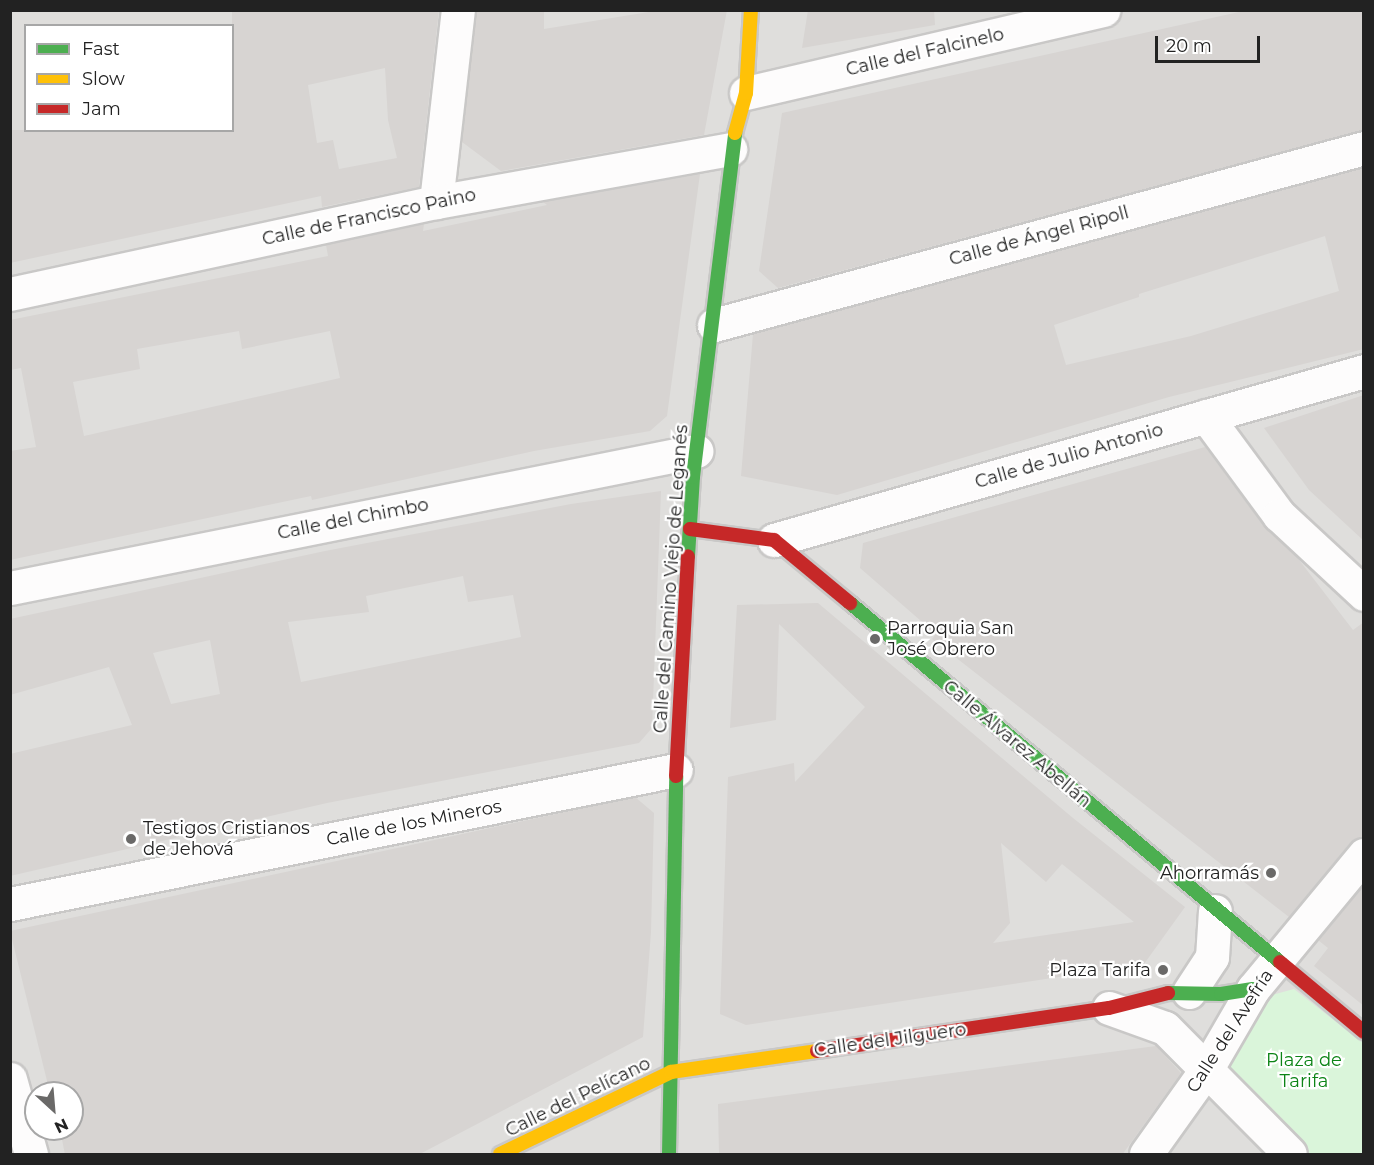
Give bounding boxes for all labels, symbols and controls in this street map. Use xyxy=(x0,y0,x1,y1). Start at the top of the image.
street label: Calle del Falcinelo xyxy=(844,23,1006,81)
legend xyxy=(24,24,234,132)
scale bar xyxy=(1158,24,1263,62)
text: 20 m xyxy=(1166,35,1212,57)
text: Fast xyxy=(82,38,120,60)
text: Slow xyxy=(82,68,125,90)
text: Jam xyxy=(82,98,121,120)
street label: Calle de Francisco Paino xyxy=(260,184,478,250)
street label: Calle de Ángel Ripoll xyxy=(947,202,1131,270)
street label: Calle de Julio Antonio xyxy=(972,419,1166,493)
street label: Calle del Camino Viejo de Leganés xyxy=(649,424,693,734)
street label: Calle del Chimbo xyxy=(276,494,430,544)
place label: Parroquia San José Obrero xyxy=(887,618,1014,660)
marker: Parroquia San José Obrero xyxy=(868,632,882,646)
street label: Calle Álvarez Abellán xyxy=(939,676,1095,812)
street label: Calle de los Mineros xyxy=(325,795,503,851)
place label: Testigos Cristianos de Jehová xyxy=(143,818,310,860)
marker: Testigos Cristianos de Jehová xyxy=(124,832,138,846)
place label: Ahorramás xyxy=(1160,862,1259,884)
marker: Ahorramás xyxy=(1264,866,1278,880)
place label: Plaza Tarifa xyxy=(1049,959,1151,981)
marker: Plaza Tarifa xyxy=(1156,963,1170,977)
street label: Calle del Avefría xyxy=(1182,965,1278,1097)
street label: Calle del Jilguero xyxy=(813,1019,967,1061)
park label: Plaza de Tarifa xyxy=(1266,1050,1342,1092)
street label: Calle del Pelícano xyxy=(502,1053,654,1141)
north arrow xyxy=(24,1081,84,1141)
text: N xyxy=(51,1114,71,1137)

